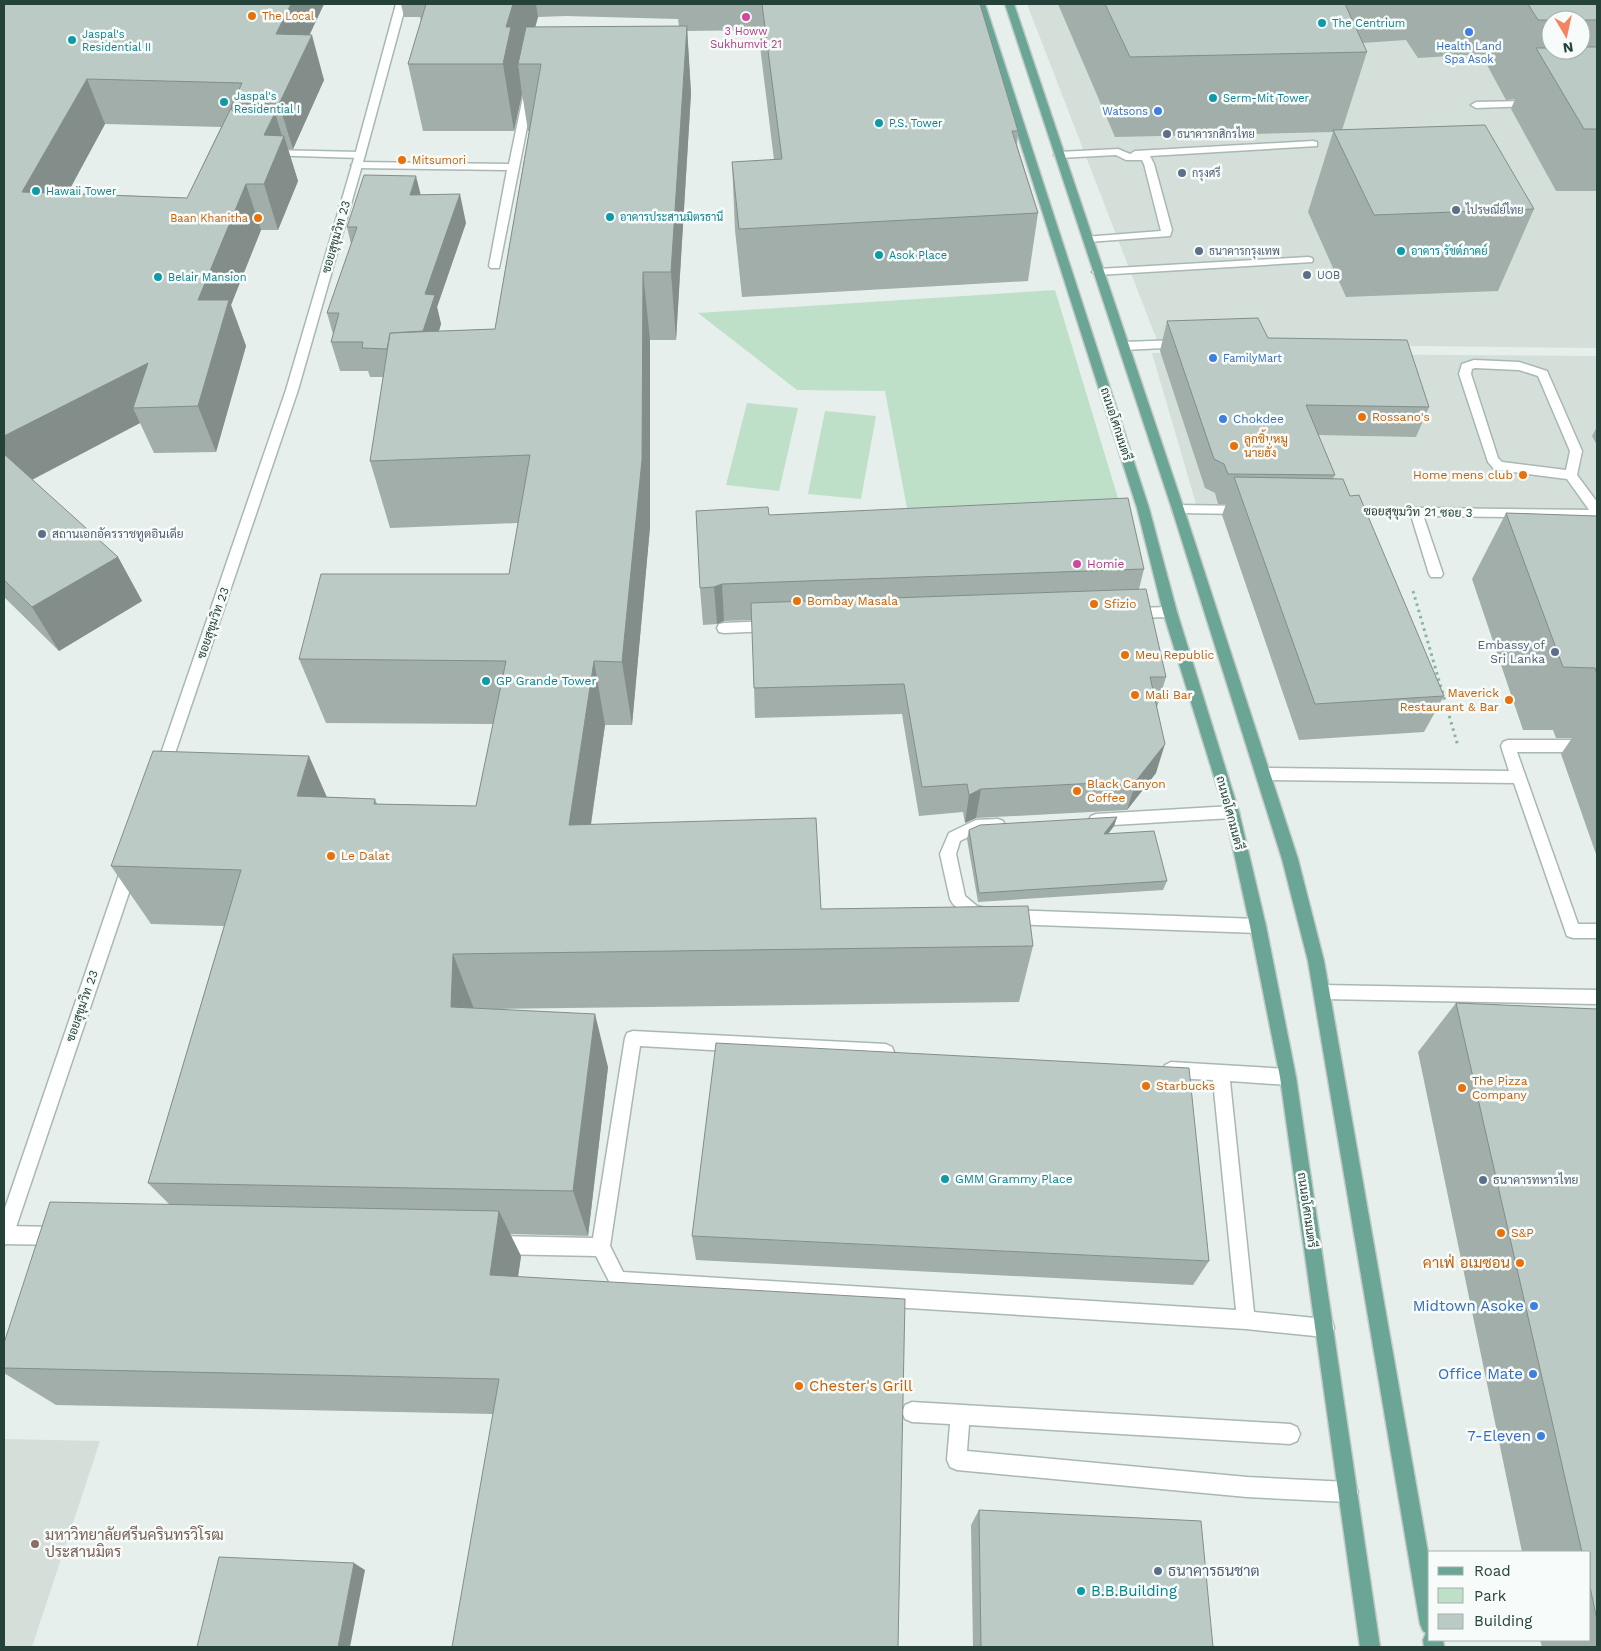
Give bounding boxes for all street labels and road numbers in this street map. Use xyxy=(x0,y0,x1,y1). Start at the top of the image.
street label: ซอยสุขุมวิท 23 xyxy=(319,199,355,275)
street label: ถนนอโศกมนตรี xyxy=(1098,385,1135,463)
street label: ซอยสุขุมวิท 21 ซอย 3 xyxy=(1363,504,1473,522)
street label: ซอยสุขุมวิท 23 xyxy=(194,585,234,661)
street label: ถนนอโศกมนตรี xyxy=(1213,774,1248,852)
street label: ซอยสุขุมวิท 23 xyxy=(63,968,103,1044)
street label: ถนนอโศกมนตรี xyxy=(1295,1171,1320,1249)

